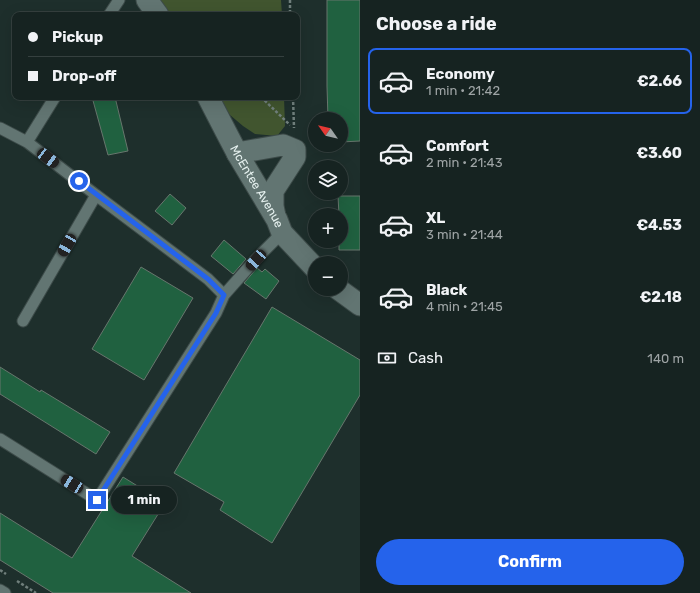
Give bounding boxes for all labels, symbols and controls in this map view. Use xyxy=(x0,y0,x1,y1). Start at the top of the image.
text: Choose a ride xyxy=(376,13,497,35)
text: Pickup xyxy=(52,28,103,46)
icon: car xyxy=(378,63,414,99)
text: Economy xyxy=(426,65,495,83)
text: Drop-off xyxy=(52,67,116,85)
text: €2.66 xyxy=(637,72,682,90)
text: 1 min · 21:42 xyxy=(426,83,500,98)
north arrow xyxy=(308,112,348,152)
map controls xyxy=(308,112,348,296)
icon: car xyxy=(378,135,414,171)
text: Comfort xyxy=(426,137,489,155)
street label: McEntee Avenue xyxy=(227,143,286,230)
text: €3.60 xyxy=(636,144,682,162)
car xyxy=(35,146,61,170)
text: 2 min · 21:43 xyxy=(426,155,502,170)
button: layers xyxy=(308,160,348,200)
route start xyxy=(70,172,88,190)
icon: car xyxy=(378,207,414,243)
button: + xyxy=(308,208,348,248)
text: XL xyxy=(426,209,445,227)
text: €4.53 xyxy=(636,216,682,234)
text: 3 min · 21:44 xyxy=(426,227,503,242)
car xyxy=(56,232,78,258)
car xyxy=(244,247,268,273)
button: − xyxy=(308,256,348,296)
icon: car xyxy=(378,279,414,315)
text: Black xyxy=(426,281,467,299)
text: €2.18 xyxy=(640,288,682,306)
text: 4 min · 21:45 xyxy=(426,299,503,314)
icon: cash xyxy=(376,347,398,369)
text: Cash xyxy=(408,349,443,367)
text: 140 m xyxy=(647,351,684,366)
car xyxy=(59,473,85,495)
callout: 1 min xyxy=(111,486,177,514)
route end xyxy=(88,491,106,509)
text: 1 min xyxy=(127,492,161,507)
button: Confirm xyxy=(376,539,684,585)

